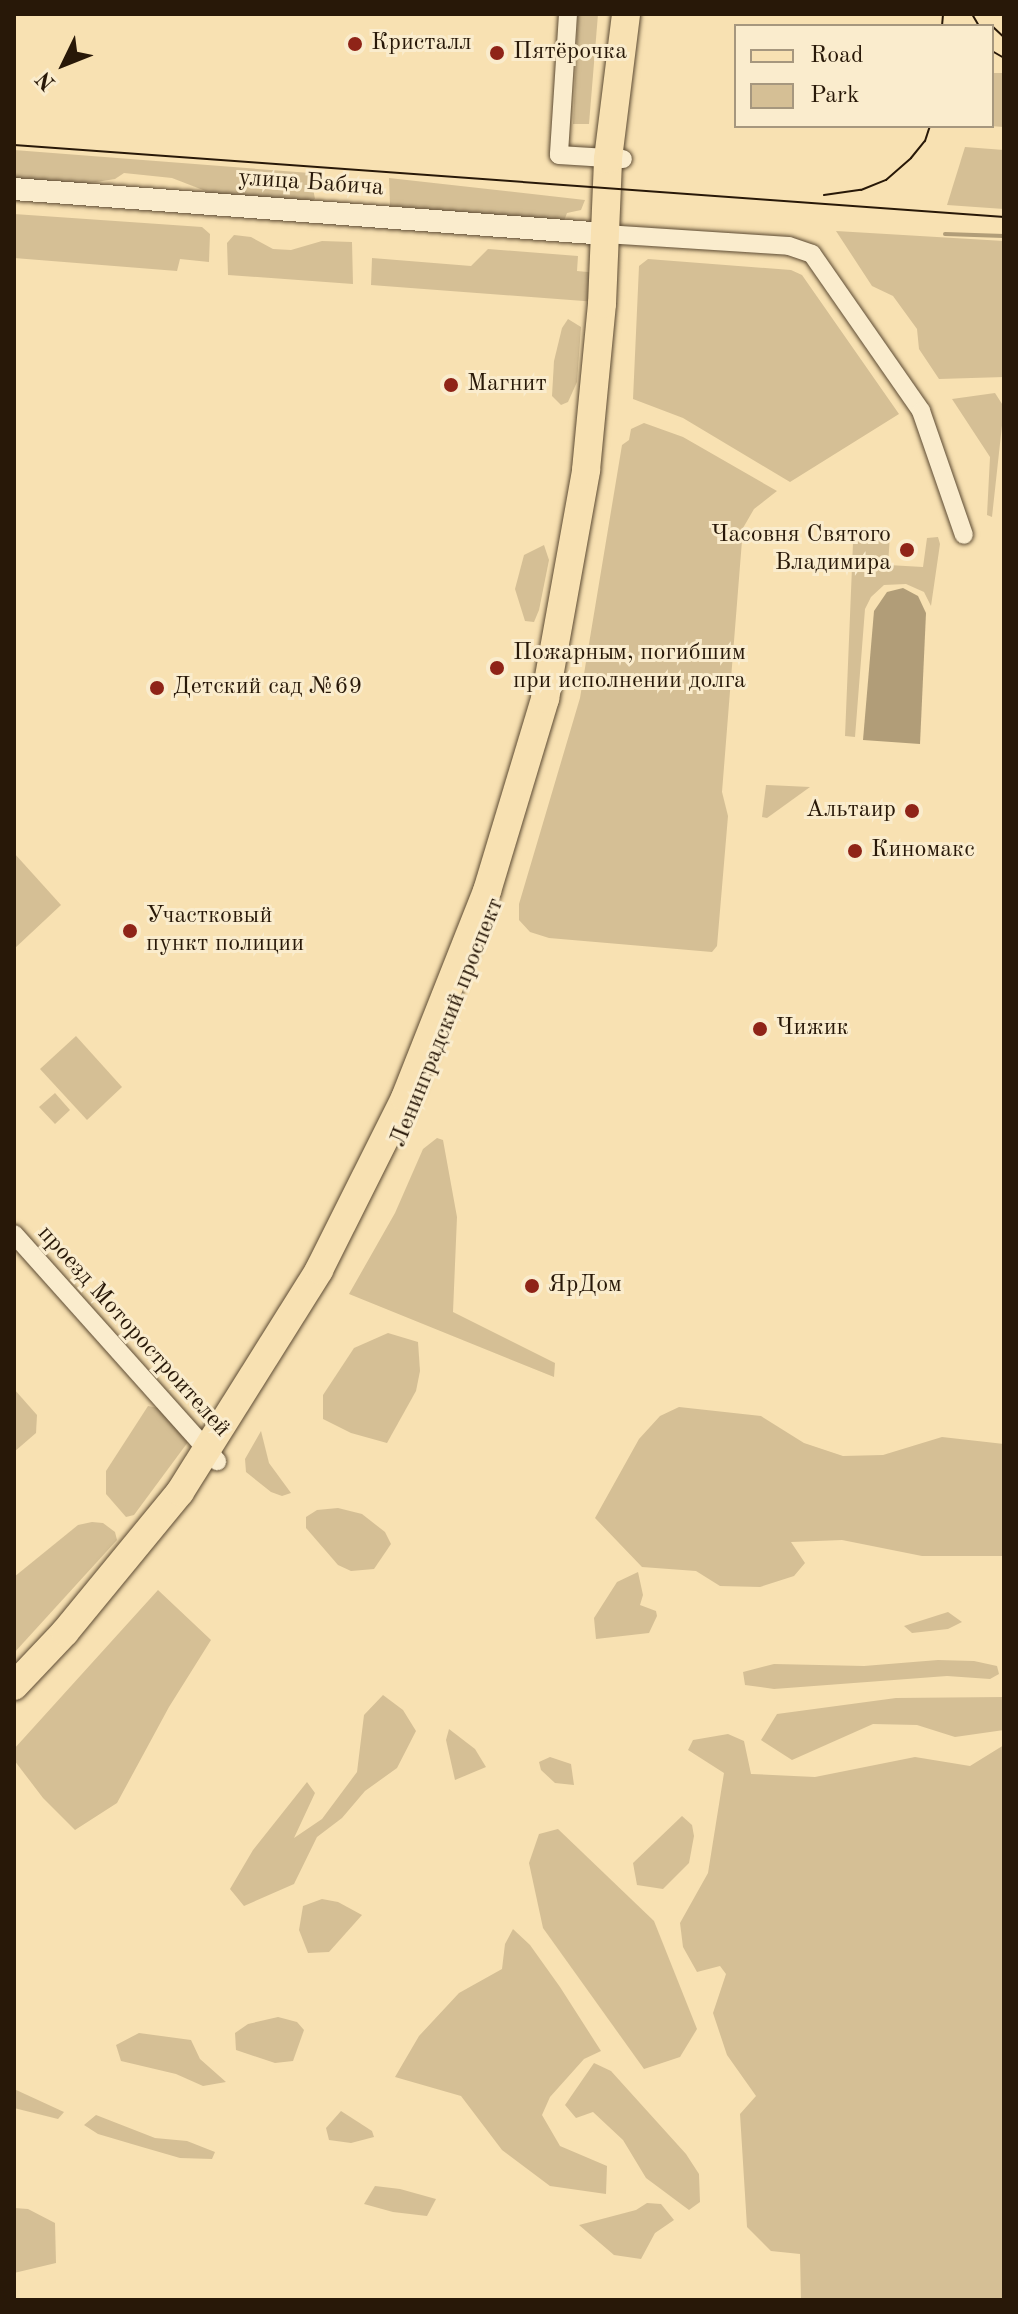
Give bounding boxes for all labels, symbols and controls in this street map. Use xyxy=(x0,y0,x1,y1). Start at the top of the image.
north arrow xyxy=(24,24,104,104)
legend xyxy=(734,24,994,128)
place label: Кристалл xyxy=(371,30,472,58)
marker: Кристалл xyxy=(346,35,364,53)
place label: Пятёрочка xyxy=(513,39,627,67)
marker: Пятёрочка xyxy=(488,44,506,62)
text: Road xyxy=(810,44,863,68)
text: N xyxy=(33,67,60,94)
text: Park xyxy=(810,84,859,108)
street label: улица Бабича xyxy=(237,165,385,203)
place label: Магнит xyxy=(467,371,547,399)
marker: Магнит xyxy=(442,376,460,394)
place label: Часовня Святого Владимира xyxy=(711,522,891,578)
marker: Часовня Святого Владимира xyxy=(898,541,916,559)
place label: Пожарным, погибшим при исполнении долга xyxy=(513,640,746,696)
marker: Пожарным, погибшим при исполнении долга xyxy=(488,659,506,677)
place label: Детский сад №69 xyxy=(173,674,362,702)
marker: Детский сад №69 xyxy=(148,679,166,697)
place label: Альтаир xyxy=(806,797,896,825)
marker: Альтаир xyxy=(903,802,921,820)
place label: Киномакс xyxy=(871,837,975,865)
marker: Киномакс xyxy=(846,842,864,860)
street label: Ленинградский проспект xyxy=(385,894,511,1152)
place label: Участковый пункт полиции xyxy=(146,903,304,959)
marker: Участковый пункт полиции xyxy=(121,922,139,940)
place label: Чижик xyxy=(776,1015,849,1043)
marker: Чижик xyxy=(751,1020,769,1038)
street label: проезд Моторостроителей xyxy=(30,1220,236,1444)
place label: ЯрДом xyxy=(548,1272,622,1300)
marker: ЯрДом xyxy=(523,1277,541,1295)

